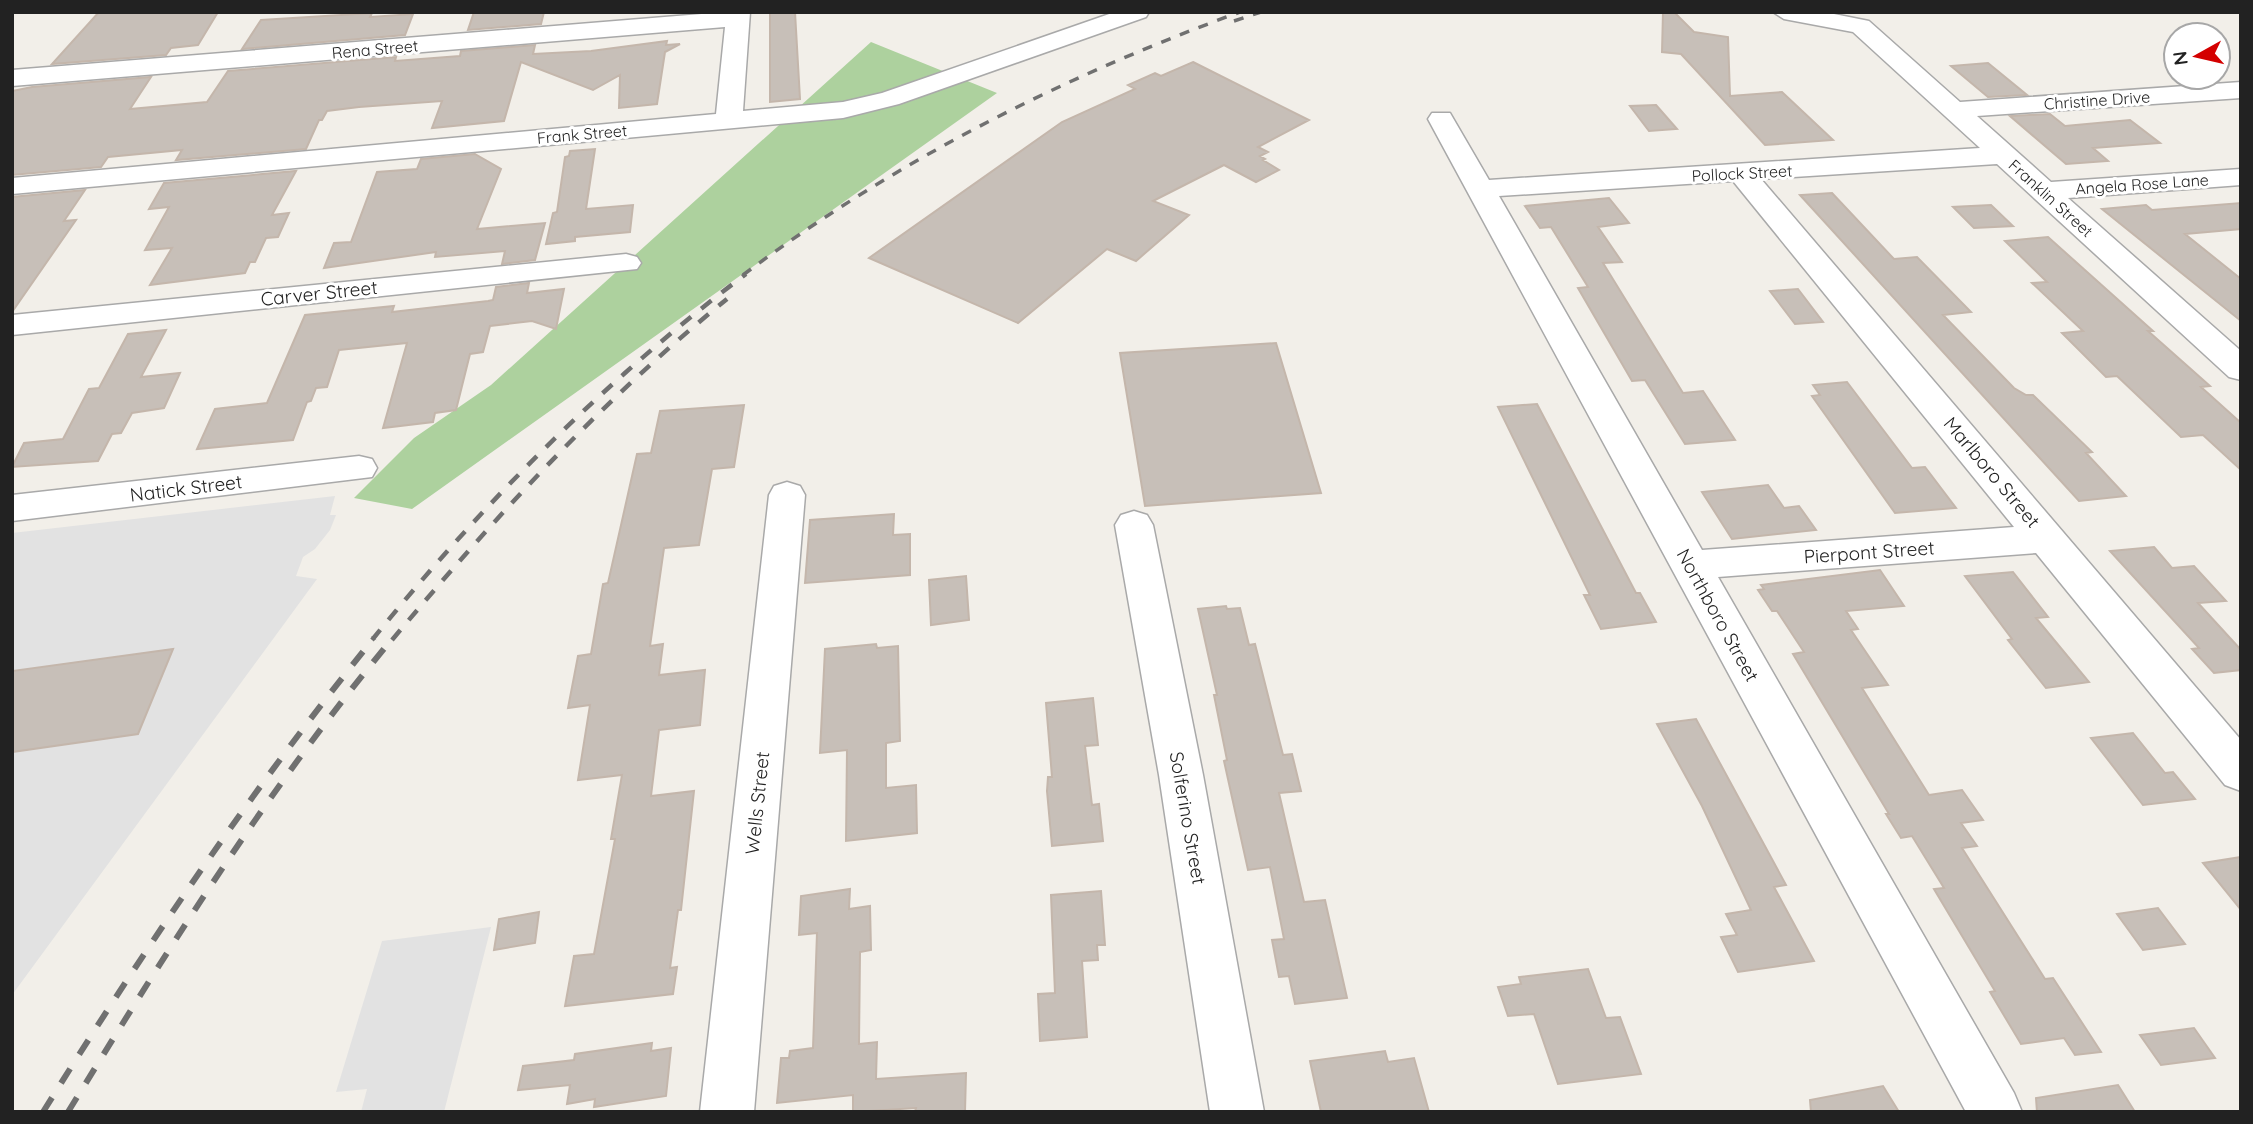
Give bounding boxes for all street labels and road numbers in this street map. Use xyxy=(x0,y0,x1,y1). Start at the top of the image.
street label: Rena Street xyxy=(331,35,419,63)
street label: Christine Drive xyxy=(2043,86,2151,114)
street label: Frank Street xyxy=(536,120,628,148)
street label: Franklin Street xyxy=(2005,155,2097,241)
street label: Pollock Street xyxy=(1691,160,1793,186)
street label: Angela Rose Lane xyxy=(2075,169,2209,199)
street label: Carver Street xyxy=(259,275,379,311)
street label: Marlboro Street xyxy=(1939,412,2045,532)
street label: Natick Street xyxy=(128,469,244,507)
street label: Pierpont Street xyxy=(1803,535,1935,569)
street label: Northboro Street xyxy=(1672,544,1764,686)
street label: Wells Street xyxy=(740,750,774,856)
street label: Solferino Street xyxy=(1165,750,1211,886)

